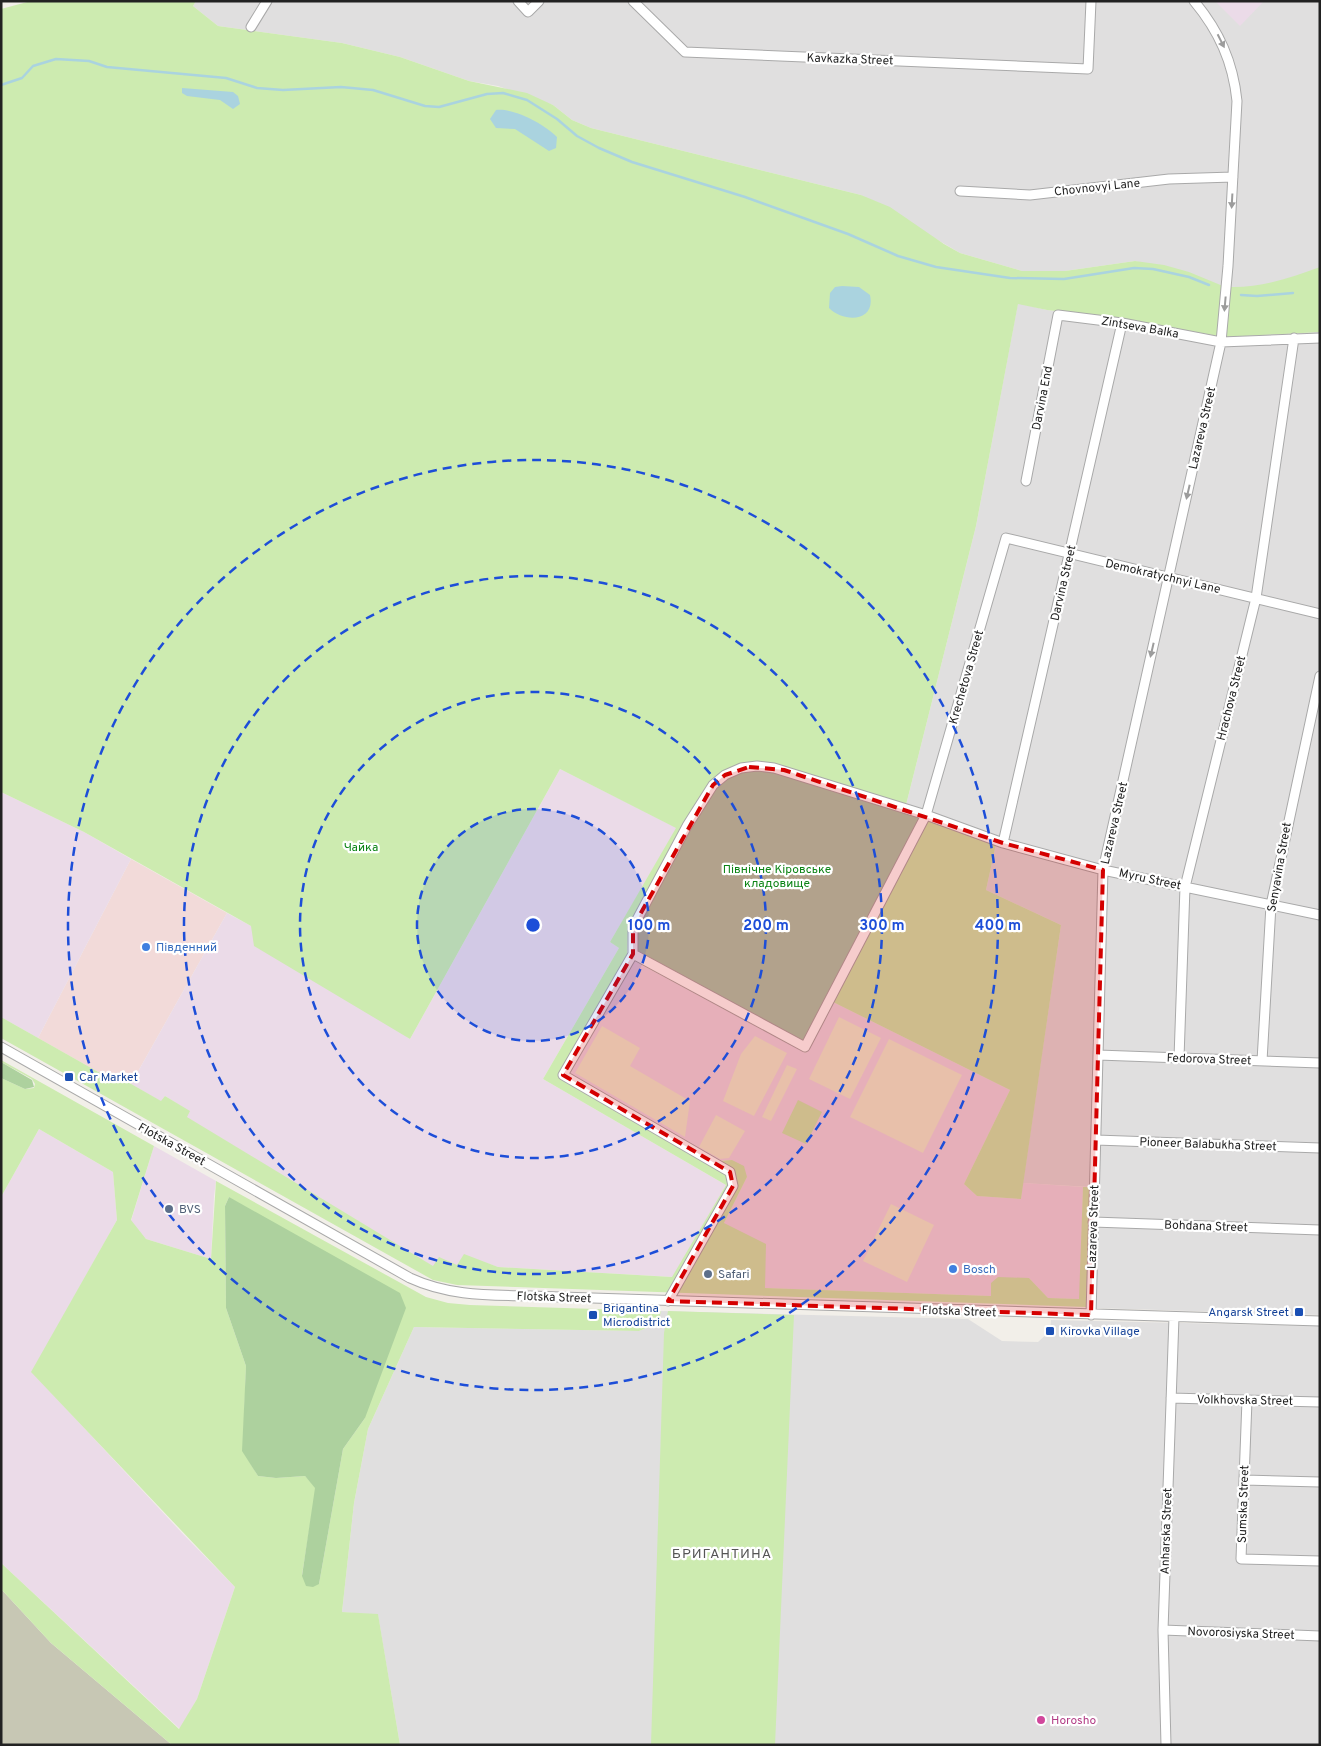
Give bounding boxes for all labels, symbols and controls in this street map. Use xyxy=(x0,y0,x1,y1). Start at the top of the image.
one-way arrow xyxy=(1217,34,1225,49)
street label: Kavkazka Street xyxy=(806,50,894,70)
street label: Chovnovyi Lane xyxy=(1053,176,1141,200)
one-way arrow xyxy=(1227,193,1235,209)
one-way arrow xyxy=(1220,296,1228,312)
street label: Zintseva Balka xyxy=(1100,313,1180,343)
street label: Darvina End xyxy=(1029,365,1057,432)
street label: Lazareva Street xyxy=(1186,385,1220,471)
one-way arrow xyxy=(1184,484,1192,499)
street label: Darvina Street xyxy=(1047,544,1080,623)
street label: Demokratychnyi Lane xyxy=(1104,556,1222,598)
street label: Krechetova Street xyxy=(946,628,988,726)
one-way arrow xyxy=(1148,643,1156,658)
street label: Hrachova Street xyxy=(1214,654,1250,742)
street label: Lazareva Street xyxy=(1098,780,1132,866)
street label: Senyavina Street xyxy=(1264,821,1296,913)
park label: Чайка xyxy=(344,840,378,856)
park label: Північне Кіровське кладовище xyxy=(723,862,831,892)
street label: Myru Street xyxy=(1117,866,1182,894)
centre of rings xyxy=(524,916,542,934)
text: 100 m xyxy=(628,917,670,936)
text: 200 m xyxy=(743,917,789,936)
text: 300 m xyxy=(859,917,905,936)
text: 400 m xyxy=(975,917,1021,936)
place label: Південний xyxy=(156,940,217,956)
marker: Південний xyxy=(140,941,152,953)
street label: Fedorova Street xyxy=(1166,1051,1252,1069)
place label: Car Market xyxy=(79,1070,138,1086)
marker: Car Market xyxy=(63,1071,75,1083)
street label: Flotska Street xyxy=(135,1120,208,1170)
street label: Pioneer Balabukha Street xyxy=(1139,1135,1277,1155)
street label: Lazareva Street xyxy=(1085,1185,1103,1269)
place label: BVS xyxy=(179,1202,201,1218)
marker: BVS xyxy=(163,1203,175,1215)
street label: Bohdana Street xyxy=(1164,1218,1248,1236)
place label: Bosch xyxy=(963,1262,996,1278)
marker: Bosch xyxy=(947,1263,959,1275)
place label: Safari xyxy=(718,1267,750,1283)
marker: Safari xyxy=(702,1268,714,1280)
street label: Flotska Street xyxy=(516,1289,592,1307)
place label: Brigantina Microdistrict xyxy=(603,1301,670,1331)
street label: Flotska Street xyxy=(921,1303,997,1321)
place label: Angarsk Street xyxy=(1208,1305,1289,1321)
marker: Angarsk Street xyxy=(1293,1306,1305,1318)
marker: Brigantina Microdistrict xyxy=(587,1309,599,1321)
place label: Kirovka Village xyxy=(1060,1324,1140,1340)
marker: Kirovka Village xyxy=(1044,1325,1056,1337)
street label: Volkhovska Street xyxy=(1197,1392,1293,1410)
street label: Sumska Street xyxy=(1235,1465,1253,1543)
street label: Anharska Street xyxy=(1157,1487,1177,1575)
district label: БРИГАНТИНА xyxy=(672,1546,772,1563)
street label: Novorosiyska Street xyxy=(1187,1624,1295,1644)
place label: Horosho xyxy=(1051,1713,1097,1729)
marker: Horosho xyxy=(1035,1714,1047,1726)

